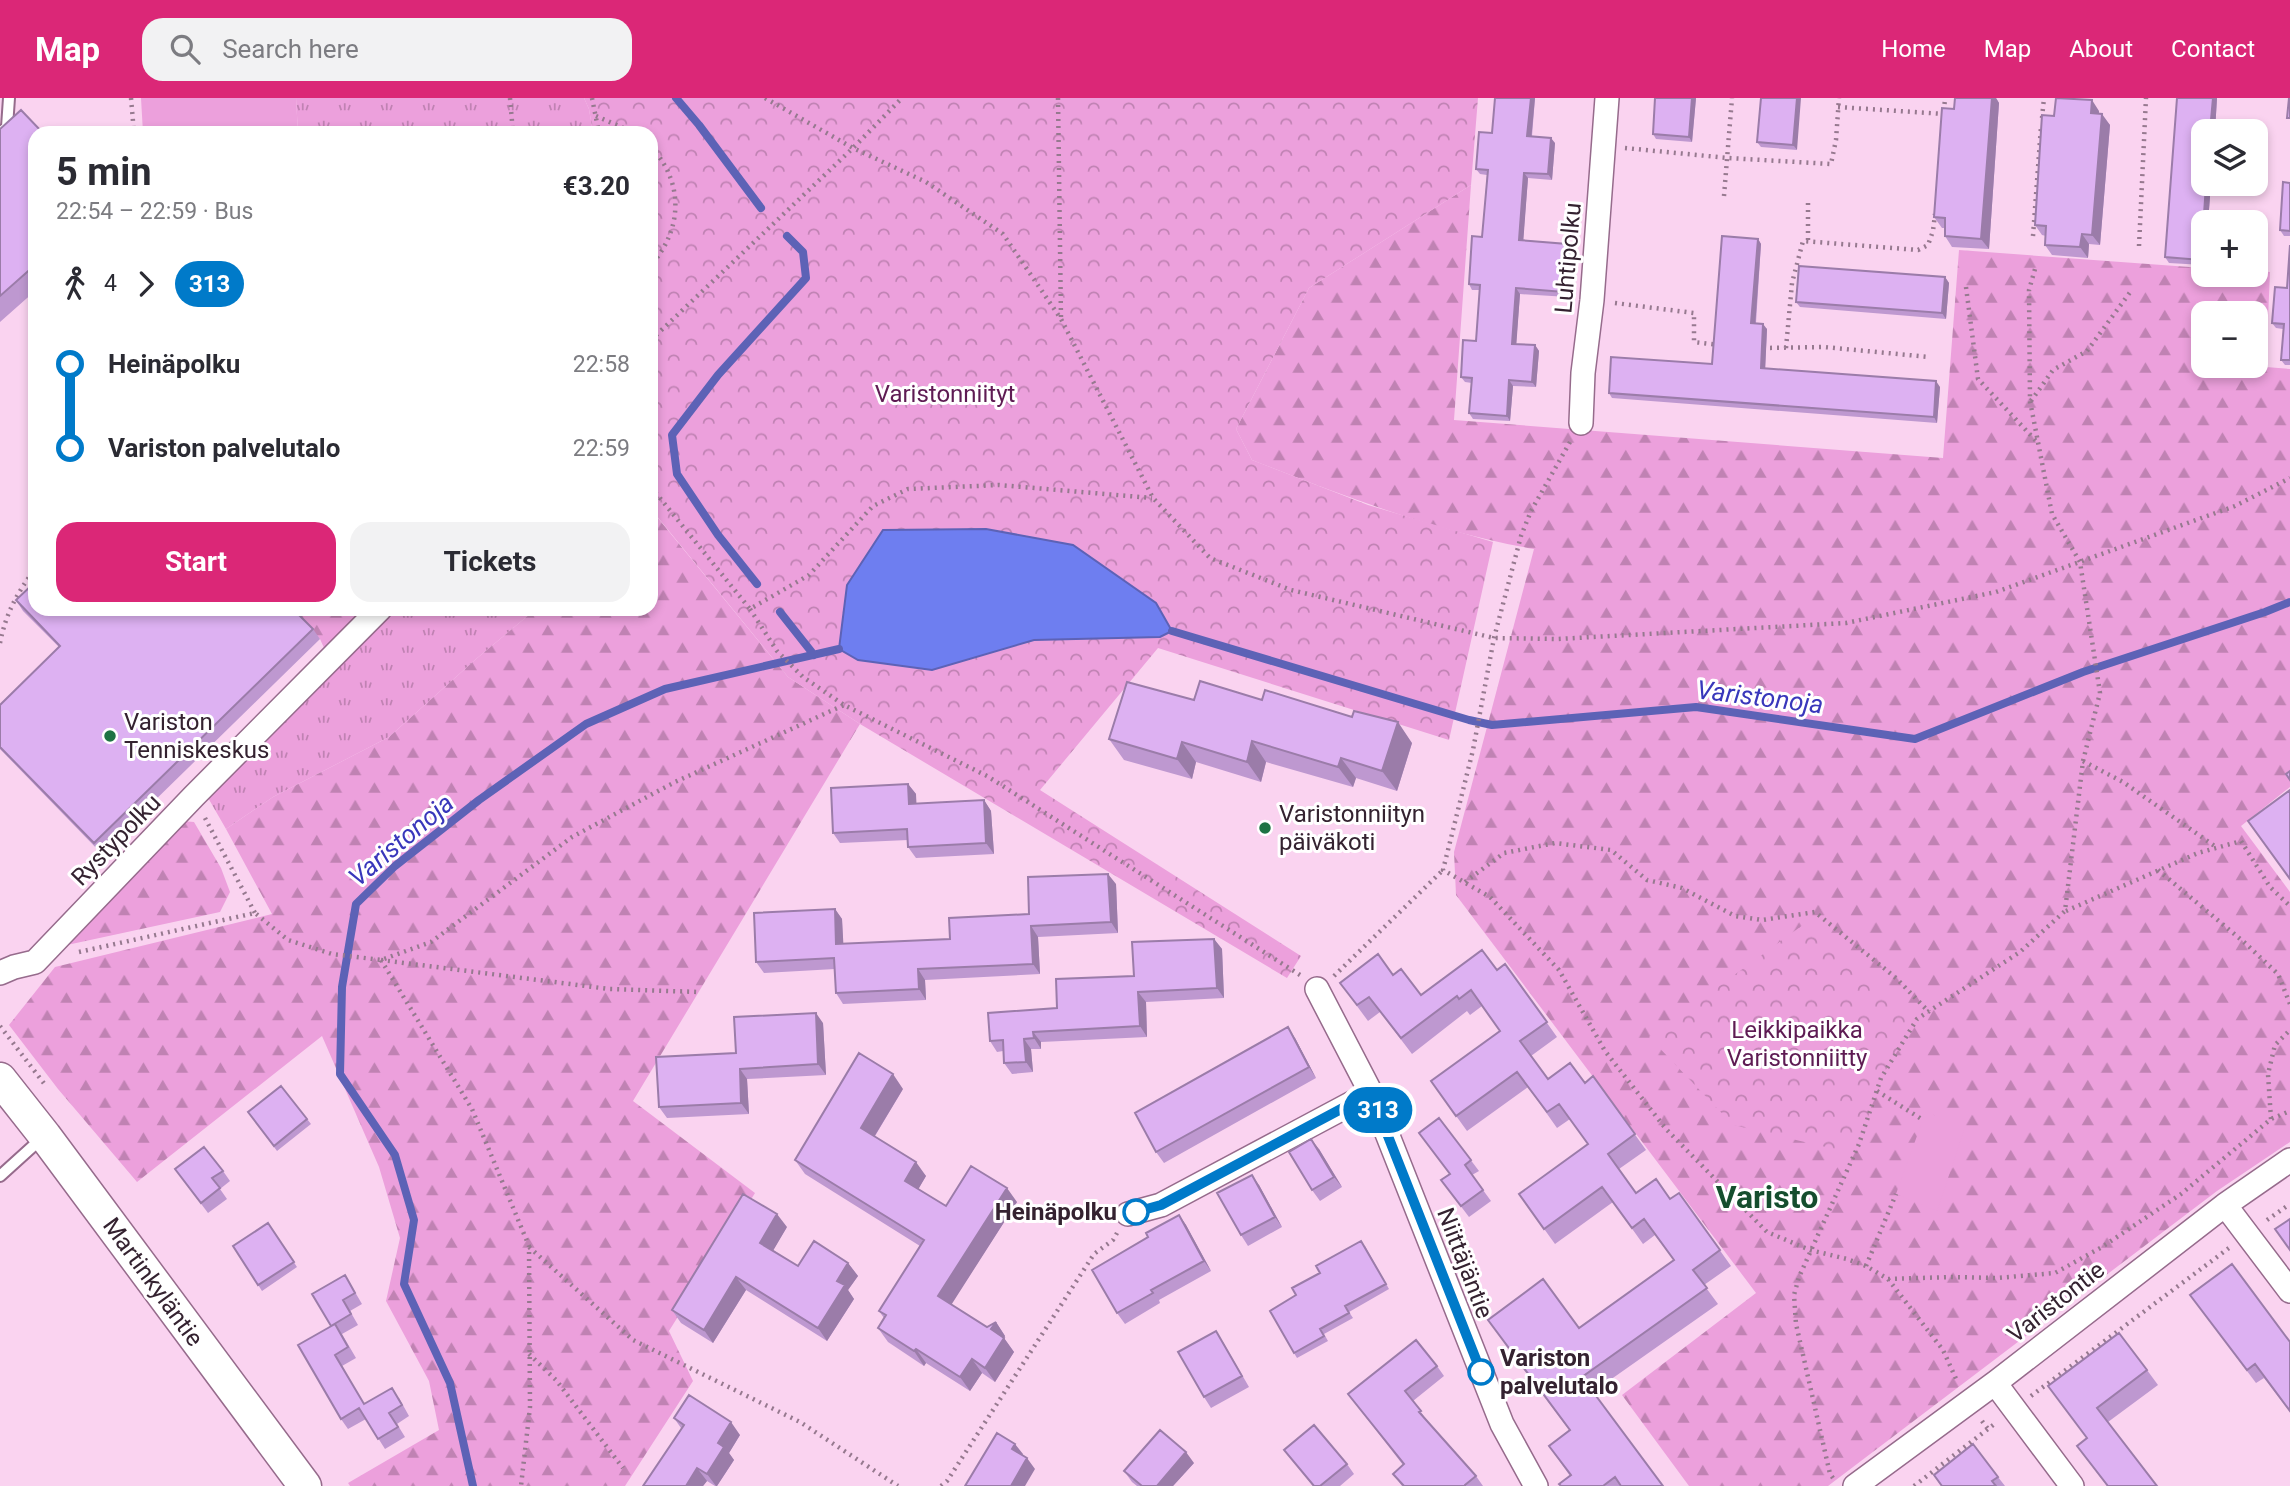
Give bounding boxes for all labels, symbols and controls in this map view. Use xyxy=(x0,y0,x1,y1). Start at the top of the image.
search box xyxy=(142,18,632,81)
text: Map xyxy=(35,30,100,69)
icon: search xyxy=(166,30,204,68)
text: Search here xyxy=(222,34,359,64)
text: Home xyxy=(1881,35,1946,63)
text: Map xyxy=(1984,35,2031,63)
text: About xyxy=(2069,35,2133,63)
text: Contact xyxy=(2171,35,2255,63)
map controls xyxy=(2191,119,2268,378)
button: layers xyxy=(2191,119,2268,196)
text: 5 min xyxy=(56,150,152,194)
text: €3.20 xyxy=(563,171,630,201)
text: 22:54 – 22:59 · Bus xyxy=(56,198,253,225)
street label: Luhtipolku xyxy=(1549,202,1587,314)
button: + xyxy=(2191,210,2268,287)
icon: walk xyxy=(56,265,94,303)
icon: forward xyxy=(127,265,165,303)
text: 4 xyxy=(104,270,117,297)
text: 313 xyxy=(189,270,230,298)
button: − xyxy=(2191,301,2268,378)
text: Heinäpolku xyxy=(108,349,240,379)
text: 22:58 xyxy=(573,351,630,378)
park label: Varistonniityt xyxy=(875,380,1015,408)
text: Variston palvelutalo xyxy=(108,433,340,463)
text: 22:59 xyxy=(573,435,630,462)
button: Start xyxy=(56,522,336,602)
button: Tickets xyxy=(350,522,630,602)
water label: Varistonoja xyxy=(1695,674,1825,720)
place label: Variston Tenniskeskus xyxy=(124,708,269,764)
marker: Variston Tenniskeskus xyxy=(102,728,118,744)
water label: Varistonoja xyxy=(343,788,459,892)
street label: Rystypolku xyxy=(66,789,166,891)
place label: Varistonniityn päiväkoti xyxy=(1279,800,1425,856)
marker: Varistonniityn päiväkoti xyxy=(1257,820,1273,836)
park label: Leikkipaikka Varistonniitty xyxy=(1727,1016,1868,1072)
line badge: 313 xyxy=(1338,1087,1418,1133)
text: 313 xyxy=(1357,1096,1399,1124)
district label: Varisto xyxy=(1716,1178,1818,1216)
place label: Heinäpolku xyxy=(995,1198,1117,1226)
marker: Heinäpolku xyxy=(1123,1199,1149,1225)
street label: Niittäjäntie xyxy=(1431,1204,1499,1322)
street label: Martinkyläntie xyxy=(97,1212,209,1352)
street label: Varistontie xyxy=(2002,1256,2110,1348)
place label: Variston palvelutalo xyxy=(1500,1344,1618,1400)
marker: Variston palvelutalo xyxy=(1468,1359,1494,1385)

